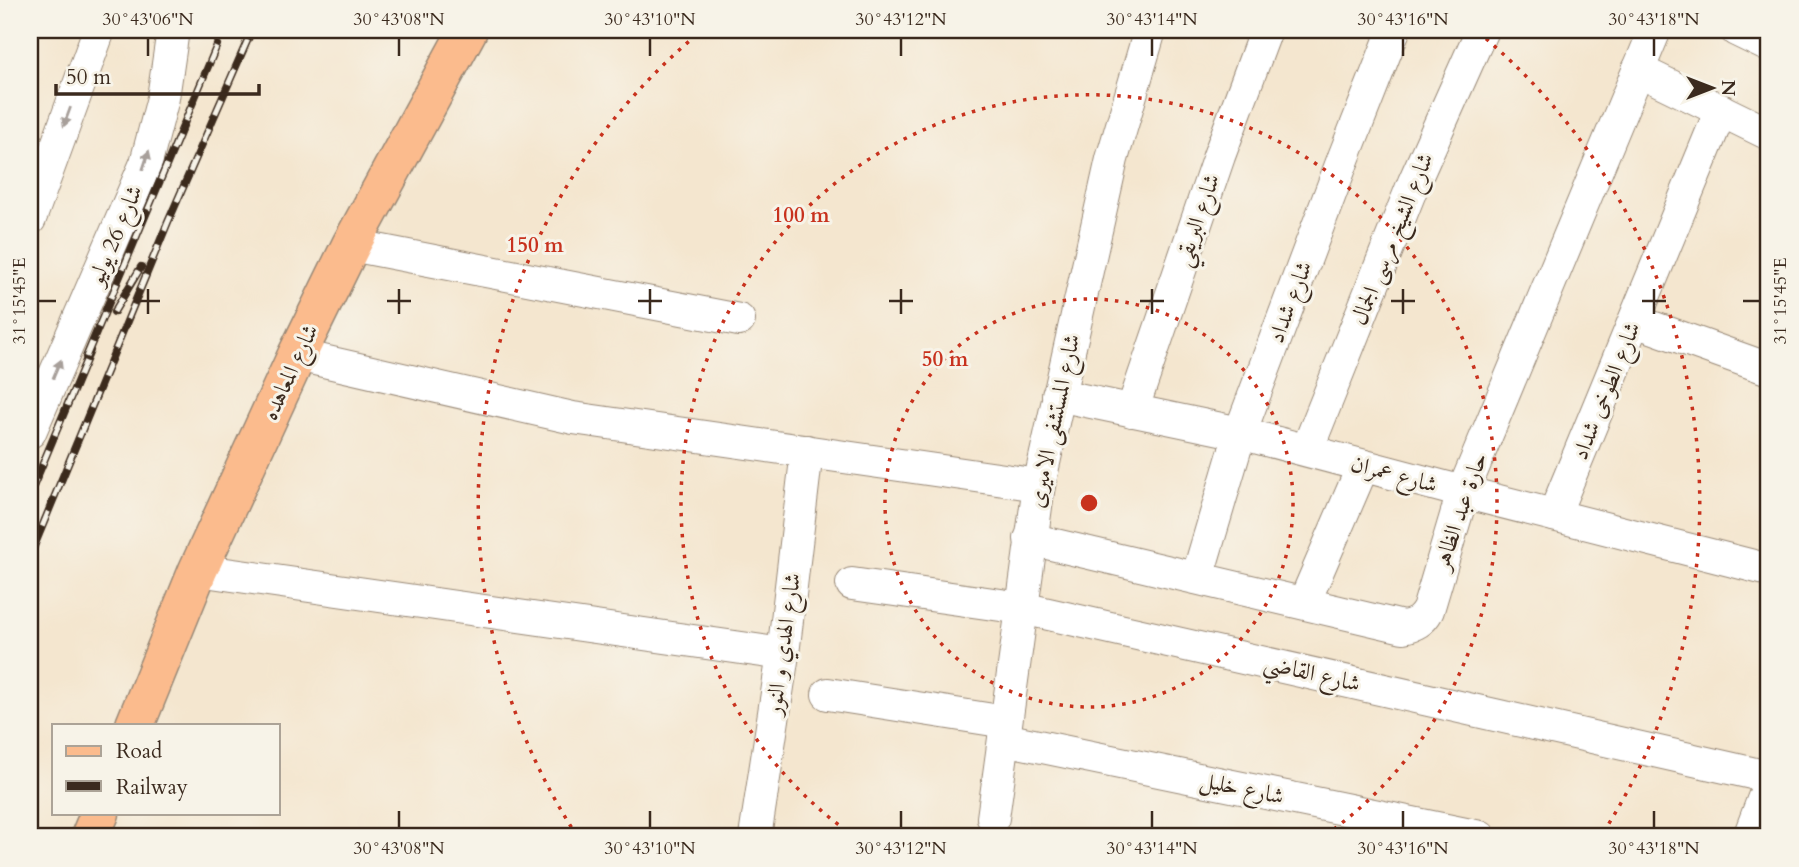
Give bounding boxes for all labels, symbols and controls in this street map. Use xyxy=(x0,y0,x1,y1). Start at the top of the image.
text: 30°43'06"N xyxy=(102,7,194,32)
text: 30°43'08"N xyxy=(353,7,445,32)
text: 30°43'10"N xyxy=(604,7,696,32)
text: 30°43'12"N xyxy=(855,7,947,32)
text: 30°43'14"N xyxy=(1106,7,1198,32)
text: 30°43'16"N xyxy=(1357,7,1449,32)
text: 30°43'18"N xyxy=(1608,7,1700,32)
scale bar xyxy=(56,52,259,96)
north arrow xyxy=(1676,52,1746,122)
text: 50 m xyxy=(66,63,111,92)
text: N xyxy=(1715,80,1741,97)
one-way arrow xyxy=(62,107,73,128)
street label: شارع الشيخ مرسى الجمال xyxy=(1343,148,1445,332)
one-way arrow xyxy=(141,149,152,170)
street label: شارع البريقي xyxy=(1167,170,1234,273)
street label: شارع 26 يوليو xyxy=(79,180,154,293)
text: 100 m xyxy=(772,201,830,230)
text: 150 m xyxy=(506,231,564,260)
text: 31°15'45"E xyxy=(7,257,32,345)
street label: شارع شداد xyxy=(1260,257,1323,349)
text: 31°15'45"E xyxy=(1768,257,1793,345)
street label: شارع الطوخى شداد xyxy=(1564,317,1651,466)
street label: شارع المعاهده xyxy=(254,319,329,427)
street label: شارع المستشفى الاميرى xyxy=(1020,331,1091,512)
text: 50 m xyxy=(922,345,969,374)
one-way arrow xyxy=(52,359,63,380)
street label: شارع عمران xyxy=(1346,448,1441,504)
street label: حارة عبد الظاهر xyxy=(1425,448,1494,576)
centre of rings xyxy=(1077,491,1101,515)
street label: شارع الهدي و النور xyxy=(757,571,812,720)
street label: شارع القاضي xyxy=(1259,647,1363,705)
legend xyxy=(52,724,280,814)
text: Road xyxy=(116,737,162,766)
street label: شارع خليل xyxy=(1196,764,1287,816)
text: Railway xyxy=(116,773,188,802)
text: 30°43'08"N xyxy=(353,836,445,861)
text: 30°43'10"N xyxy=(604,836,696,861)
text: 30°43'12"N xyxy=(855,836,947,861)
text: 30°43'14"N xyxy=(1106,836,1198,861)
text: 30°43'16"N xyxy=(1357,836,1449,861)
text: 30°43'18"N xyxy=(1608,836,1700,861)

